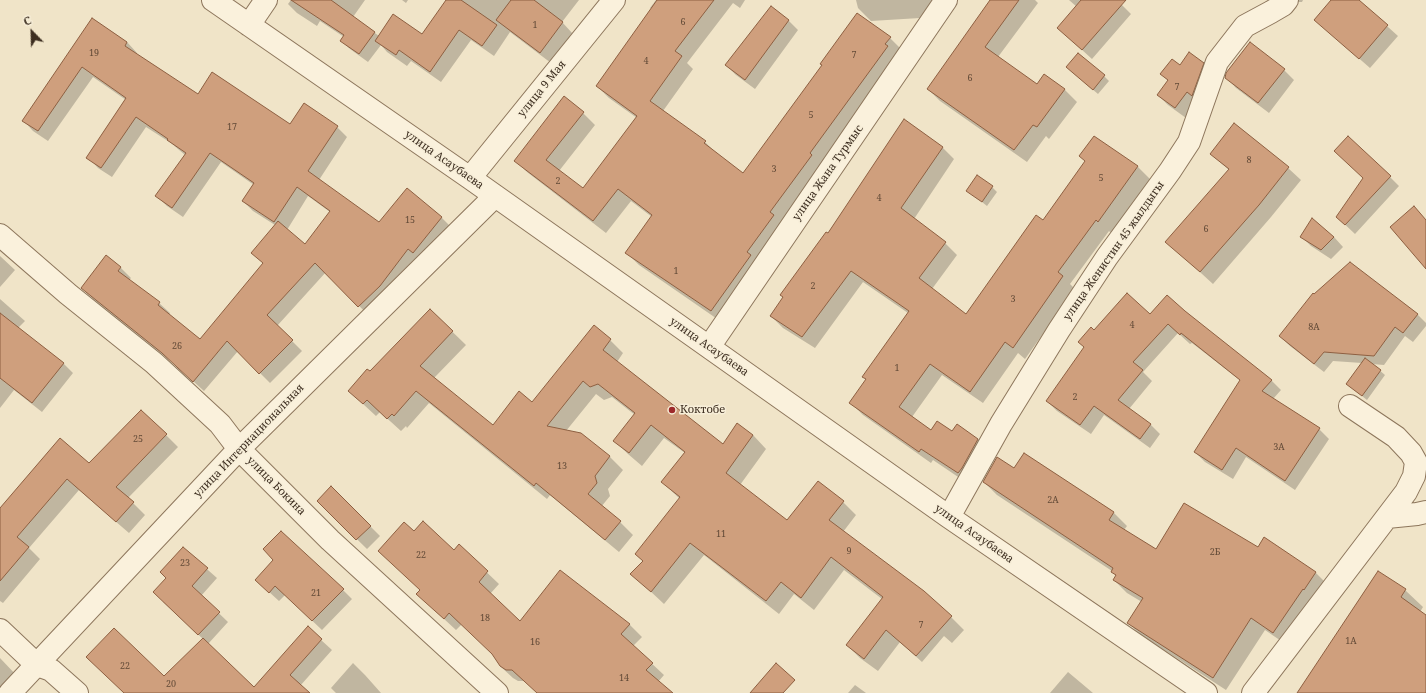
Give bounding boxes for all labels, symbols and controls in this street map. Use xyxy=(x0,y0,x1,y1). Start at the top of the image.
north arrow xyxy=(12,12,52,52)
text: С xyxy=(21,12,33,29)
house number: 6 xyxy=(680,17,686,27)
house number: 1 xyxy=(532,20,538,30)
house number: 19 xyxy=(89,48,99,58)
house number: 7 xyxy=(851,50,857,60)
house number: 4 xyxy=(643,56,649,66)
street label: улица 9 Мая xyxy=(515,58,569,120)
house number: 6 xyxy=(967,73,973,83)
house number: 7 xyxy=(1174,82,1180,92)
house number: 5 xyxy=(808,110,814,120)
house number: 17 xyxy=(227,122,237,132)
street label: улица Жана Турмыс xyxy=(790,123,866,223)
street label: улица Асаубаева xyxy=(402,128,486,192)
house number: 8 xyxy=(1246,155,1252,165)
house number: 3 xyxy=(771,164,777,174)
house number: 5 xyxy=(1098,173,1104,183)
house number: 2 xyxy=(555,176,561,186)
street label: улица Женистин 45 жылдыгы xyxy=(1061,179,1167,323)
house number: 4 xyxy=(876,193,882,203)
house number: 15 xyxy=(405,215,415,225)
house number: 6 xyxy=(1203,224,1209,234)
house number: 1 xyxy=(673,266,679,276)
house number: 2 xyxy=(810,281,816,291)
house number: 3 xyxy=(1010,294,1016,304)
street label: улица Асаубаева xyxy=(667,315,751,379)
house number: 4 xyxy=(1129,320,1135,330)
house number: 8А xyxy=(1308,322,1320,332)
house number: 26 xyxy=(172,341,182,351)
house number: 1 xyxy=(894,363,900,373)
street label: улица Интернациональная xyxy=(191,382,307,500)
house number: 2 xyxy=(1072,392,1078,402)
place label: Коктобе xyxy=(680,403,725,417)
marker: Коктобе xyxy=(667,405,677,415)
house number: 25 xyxy=(133,434,143,444)
house number: 3А xyxy=(1273,442,1285,452)
street label: улица Бокина xyxy=(244,454,308,518)
house number: 13 xyxy=(557,461,567,471)
house number: 2А xyxy=(1047,495,1059,505)
street label: улица Асаубаева xyxy=(932,502,1016,566)
house number: 11 xyxy=(716,529,726,539)
house number: 9 xyxy=(846,546,852,556)
house number: 2Б xyxy=(1210,547,1220,557)
house number: 22 xyxy=(416,550,426,560)
house number: 23 xyxy=(180,558,190,568)
house number: 21 xyxy=(311,588,321,598)
house number: 18 xyxy=(480,613,490,623)
house number: 7 xyxy=(918,620,924,630)
house number: 1А xyxy=(1345,636,1357,646)
house number: 16 xyxy=(530,637,540,647)
house number: 22 xyxy=(120,661,130,671)
house number: 14 xyxy=(619,673,629,683)
house number: 20 xyxy=(166,679,176,689)

